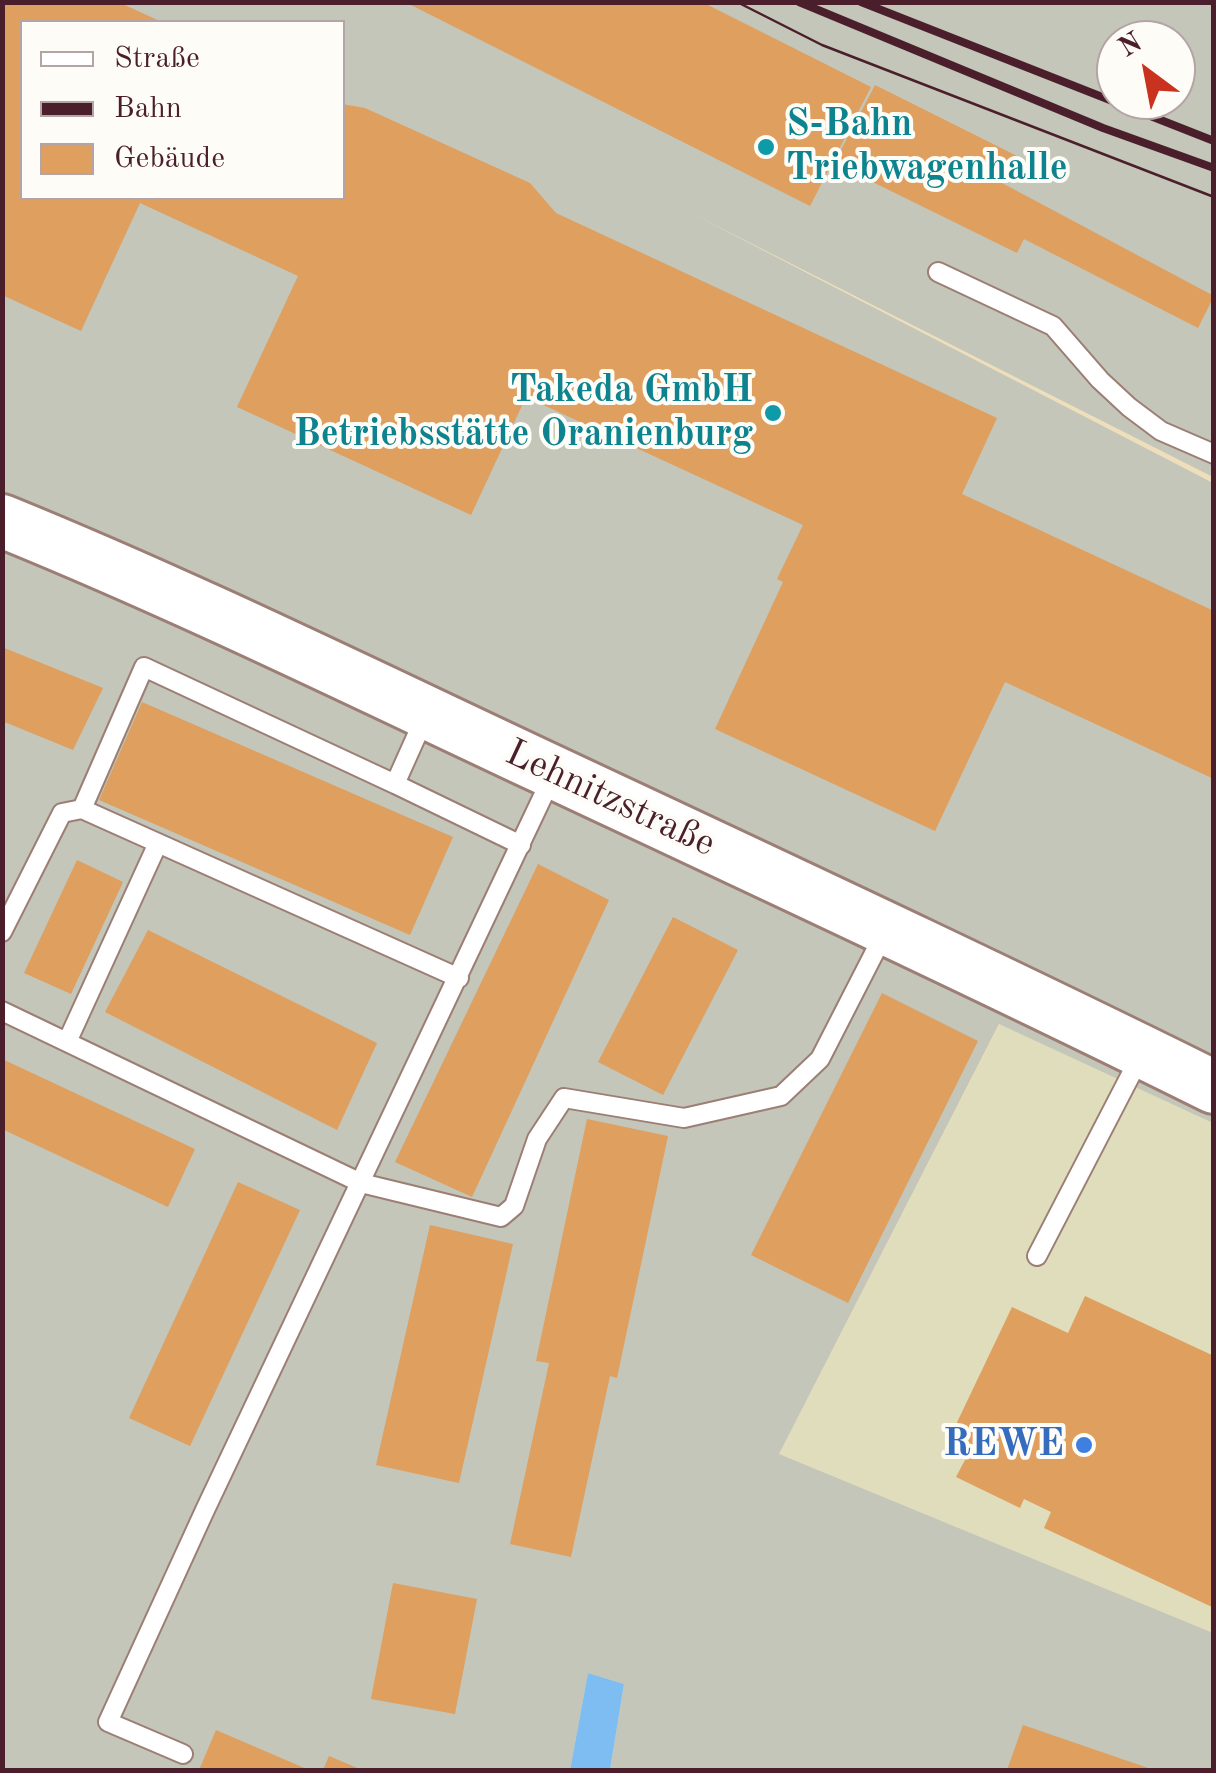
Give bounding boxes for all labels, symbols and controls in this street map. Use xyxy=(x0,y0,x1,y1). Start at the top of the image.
legend xyxy=(20,20,345,200)
north arrow xyxy=(1096,20,1196,120)
text: N xyxy=(1115,29,1148,64)
text: Straße xyxy=(114,44,200,74)
text: Bahn xyxy=(114,94,182,124)
place label: S-Bahn Triebwagenhalle xyxy=(786,102,1068,192)
marker: S-Bahn Triebwagenhalle xyxy=(755,136,777,158)
text: Gebäude xyxy=(114,144,225,174)
place label: Takeda GmbH Betriebsstätte Oranienburg xyxy=(294,368,753,458)
marker: Takeda GmbH Betriebsstätte Oranienburg xyxy=(762,402,784,424)
street label: Lehnitzstraße xyxy=(498,731,722,867)
place label: REWE xyxy=(943,1422,1064,1468)
marker: REWE xyxy=(1073,1434,1095,1456)

